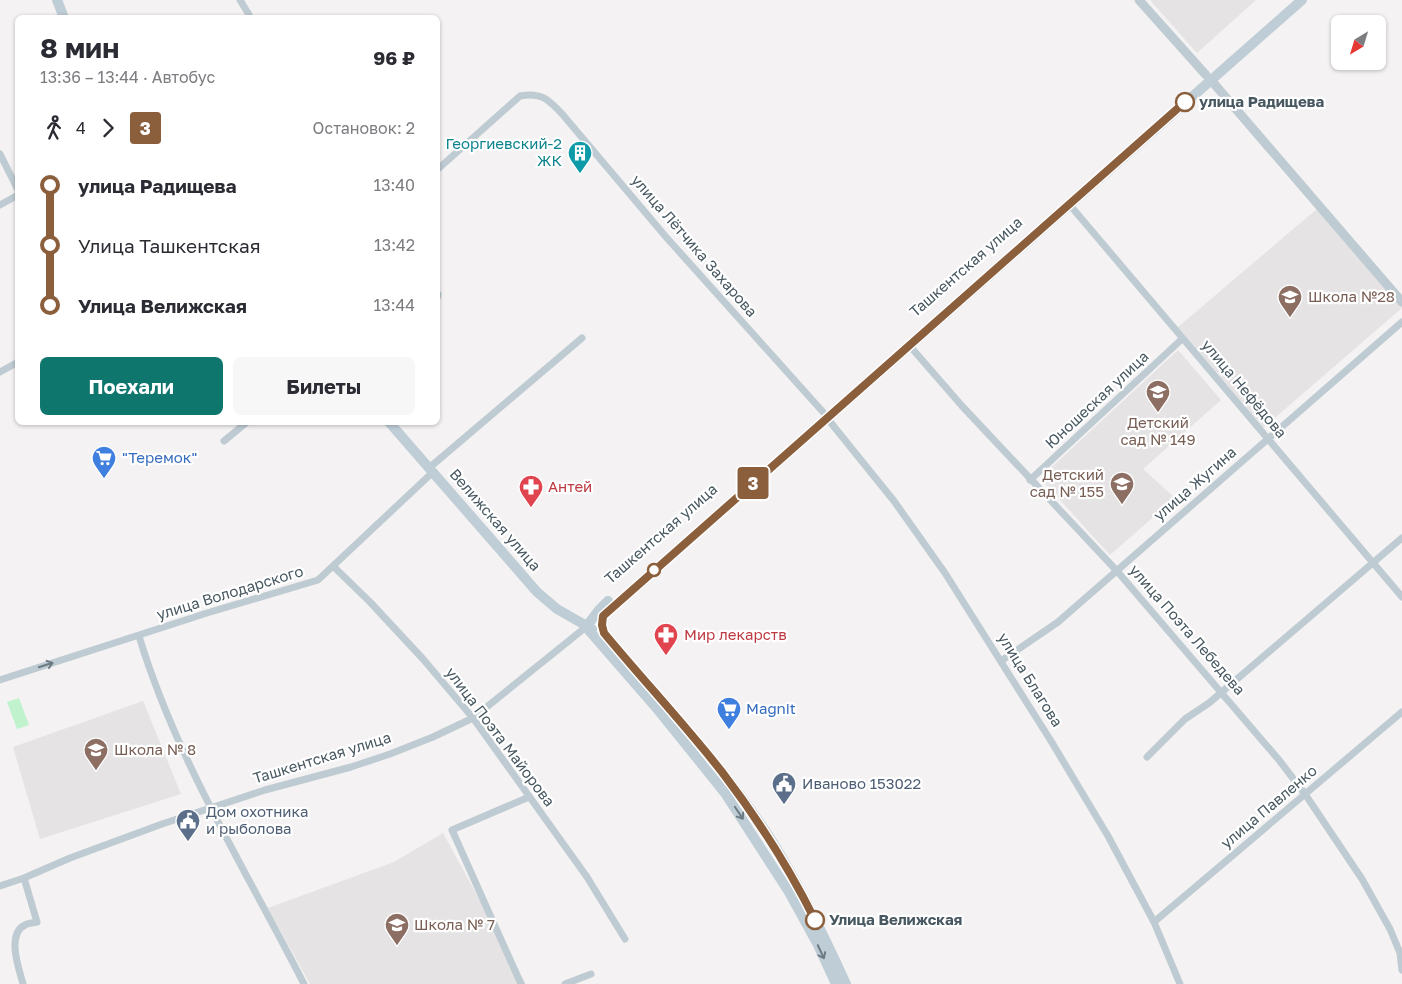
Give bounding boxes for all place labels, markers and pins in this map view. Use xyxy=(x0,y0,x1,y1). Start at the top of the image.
marker: улица Радищева xyxy=(1175,92,1195,112)
place label: улица Радищева xyxy=(1199,92,1325,110)
place label: Георгиевский-2 ЖК xyxy=(446,134,562,169)
building icon: Георгиевский-2 ЖК xyxy=(567,140,593,174)
school or university icon: Школа №28 xyxy=(1277,284,1303,318)
place label: Школа №28 xyxy=(1308,287,1395,305)
school or university icon: Детский сад № 149 xyxy=(1145,379,1171,413)
place label: Детский сад № 149 xyxy=(1120,413,1196,448)
supermarket icon: "Теремок" xyxy=(91,445,117,479)
place label: "Теремок" xyxy=(122,448,197,466)
place label: Детский сад № 155 xyxy=(1030,465,1104,500)
school or university icon: Детский сад № 155 xyxy=(1109,471,1135,505)
pharmacy icon: Антей xyxy=(518,474,544,508)
place label: Антей xyxy=(548,477,592,495)
unlabelled marker xyxy=(647,563,661,577)
pharmacy icon: Мир лекарств xyxy=(653,622,679,656)
place label: Мир лекарств xyxy=(684,625,787,643)
supermarket icon: Magnit xyxy=(716,696,742,730)
place label: Magnit xyxy=(746,699,796,717)
school or university icon: Школа № 8 xyxy=(83,737,109,771)
place label: Школа № 8 xyxy=(114,740,196,758)
public building icon: Иваново 153022 xyxy=(771,771,797,805)
place label: Иваново 153022 xyxy=(802,774,921,792)
place label: Дом охотника и рыболова xyxy=(206,802,308,837)
public building icon: Дом охотника и рыболова xyxy=(175,808,201,842)
marker: Улица Велижская xyxy=(805,910,825,930)
place label: Улица Велижская xyxy=(829,910,963,928)
school or university icon: Школа № 7 xyxy=(384,912,410,946)
place label: Школа № 7 xyxy=(414,915,495,933)

